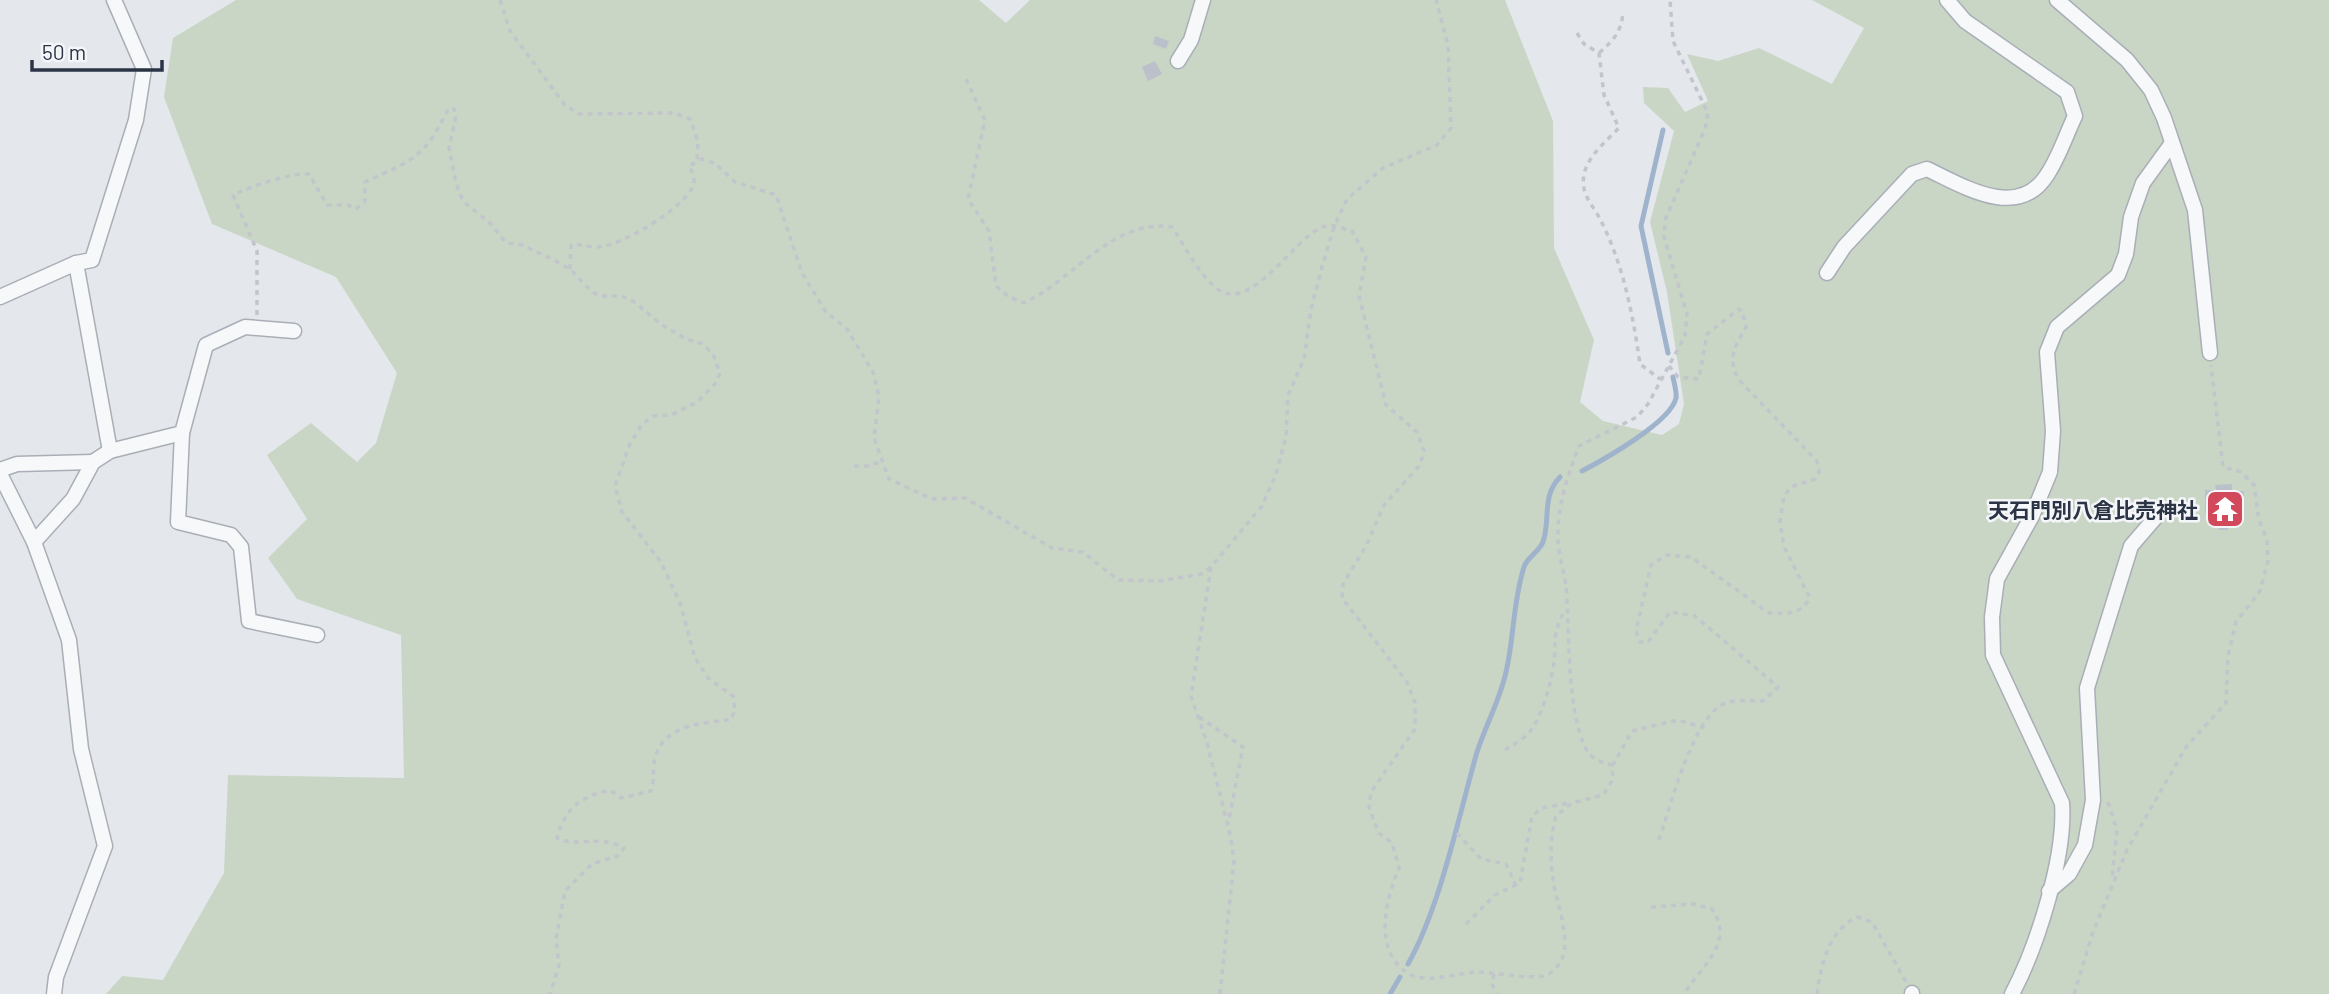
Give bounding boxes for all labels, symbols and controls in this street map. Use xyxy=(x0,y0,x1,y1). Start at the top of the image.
scale bar xyxy=(32,28,161,72)
text: 50 m xyxy=(42,39,86,64)
temple icon: 天石門別八倉比売神社 xyxy=(2204,488,2246,530)
place label: 天石門別八倉比売神社 xyxy=(1988,497,2198,522)

